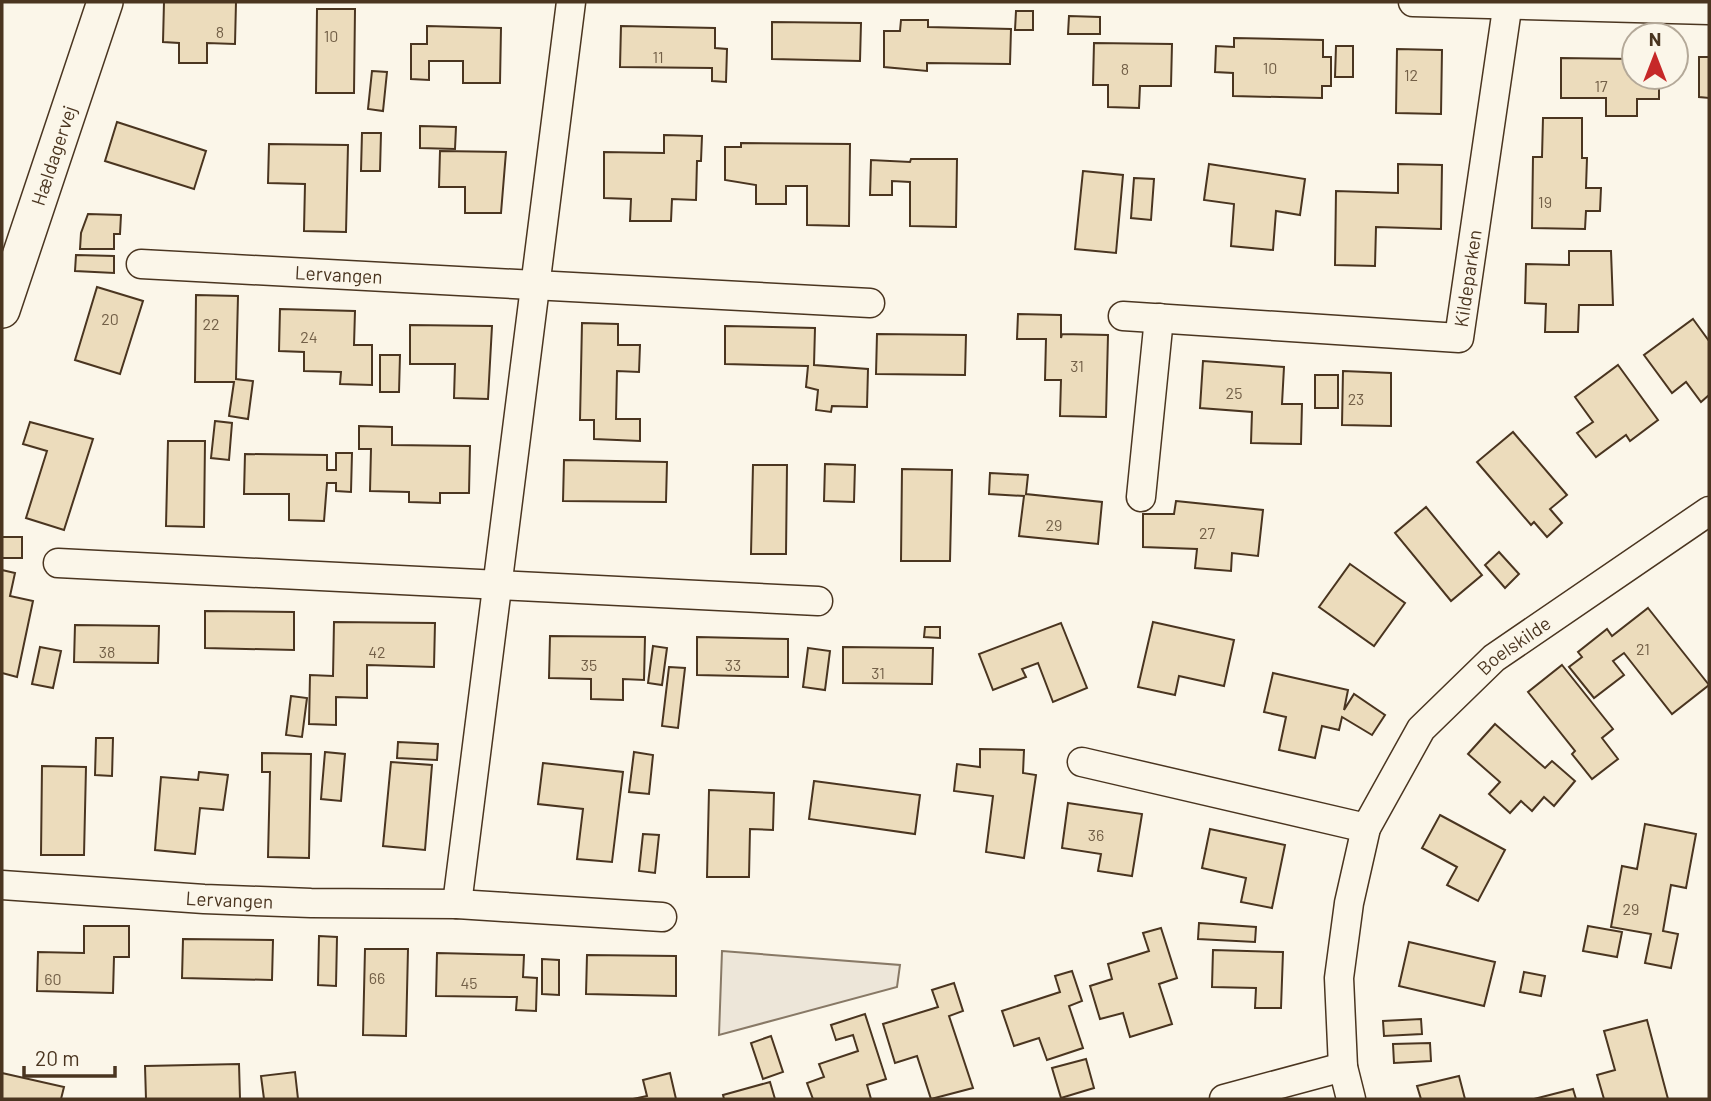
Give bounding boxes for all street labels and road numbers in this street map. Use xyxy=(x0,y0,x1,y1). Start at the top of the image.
street label: Hældagervej xyxy=(26,102,81,208)
street label: Kildeparken xyxy=(1449,228,1486,328)
street label: Lervangen xyxy=(294,260,383,288)
street label: Boelskilde xyxy=(1472,611,1555,679)
street label: Lervangen xyxy=(185,886,274,913)

